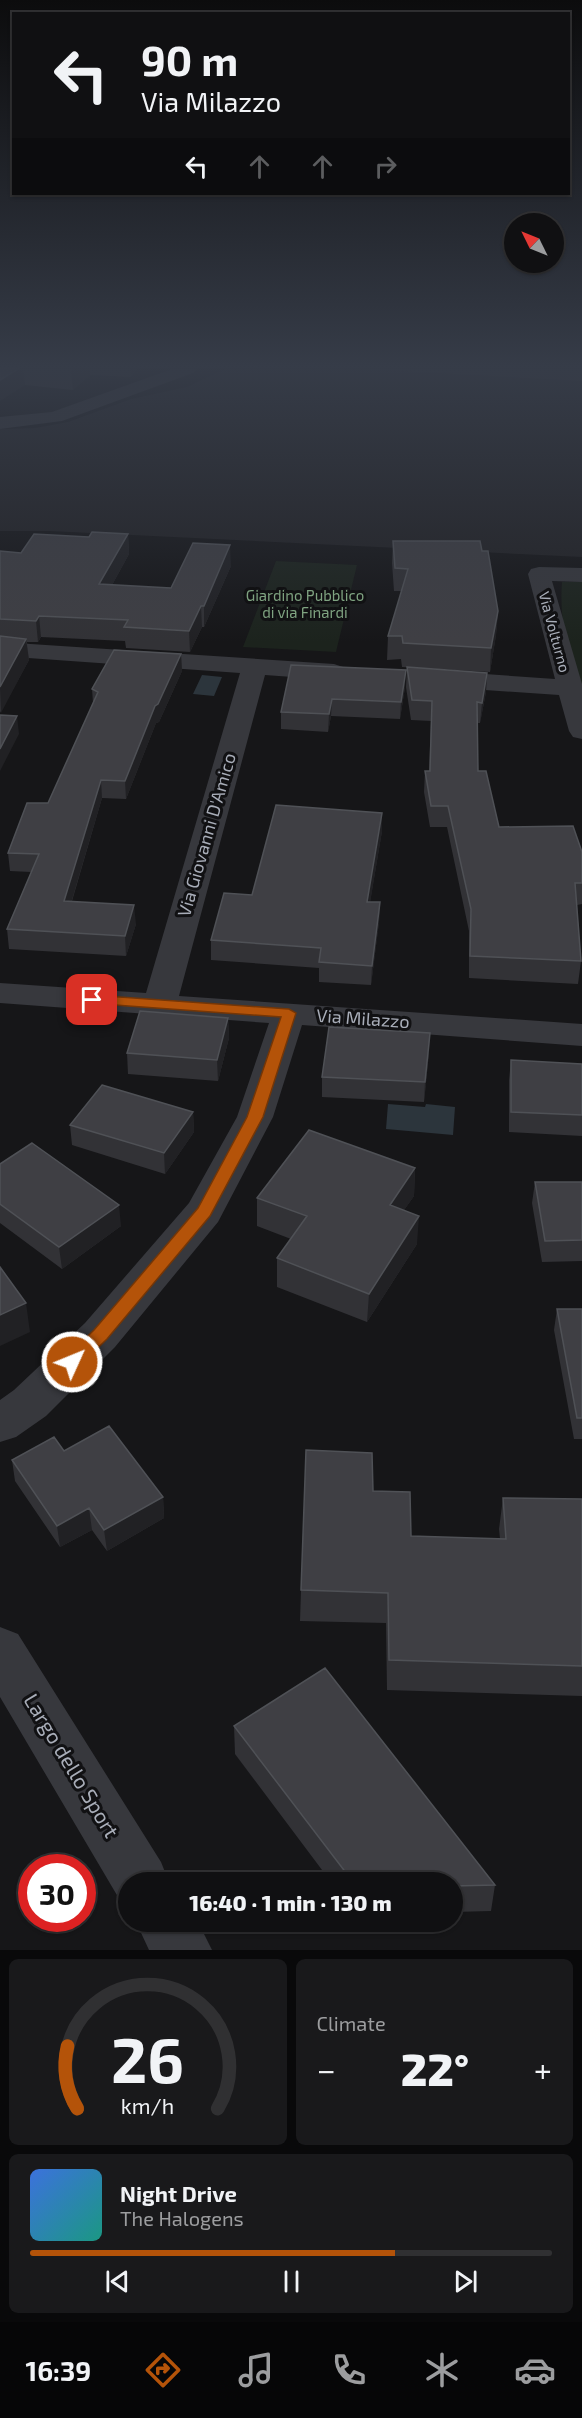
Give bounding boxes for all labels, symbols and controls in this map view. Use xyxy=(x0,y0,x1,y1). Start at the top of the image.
text: 90 m xyxy=(141,34,238,84)
icon: left xyxy=(42,36,120,114)
text: Via Milazzo xyxy=(141,85,281,117)
icon: left xyxy=(180,150,213,183)
icon: ahead xyxy=(243,150,276,183)
icon: ahead xyxy=(306,150,339,183)
icon: right xyxy=(369,150,402,183)
north arrow xyxy=(504,213,564,273)
map controls xyxy=(504,213,564,273)
park label: Giardino Pubblico di via Finardi xyxy=(246,586,364,621)
street label: Via Volturno xyxy=(536,589,574,674)
street label: Via Giovanni D'Amico xyxy=(172,750,240,919)
pin xyxy=(66,974,117,1025)
icon: arrive xyxy=(75,983,108,1016)
street label: Via Milazzo xyxy=(316,1004,410,1032)
position arrow xyxy=(40,1330,104,1394)
street label: Largo dello Sport xyxy=(19,1689,125,1842)
speed limit sign: 30 xyxy=(18,1854,96,1932)
text: 16:40 · 1 min · 130 m xyxy=(189,1889,392,1915)
text: Climate xyxy=(317,2011,386,2035)
text: 26 xyxy=(111,2021,184,2096)
text: 22° xyxy=(401,2041,469,2095)
text: − xyxy=(317,2049,336,2089)
text: + xyxy=(534,2049,552,2089)
text: km/h xyxy=(121,2093,174,2118)
text: Night Drive xyxy=(120,2180,237,2206)
text: The Halogens xyxy=(120,2206,244,2230)
icon: previous xyxy=(101,2265,134,2298)
icon: pause xyxy=(275,2265,308,2298)
icon: next xyxy=(449,2265,482,2298)
icon: directions xyxy=(142,2349,184,2391)
icon: music xyxy=(235,2349,277,2391)
icon: phone xyxy=(328,2349,370,2391)
icon: climate xyxy=(421,2349,463,2391)
icon: car xyxy=(514,2349,556,2391)
text: 16:39 xyxy=(26,2354,91,2386)

